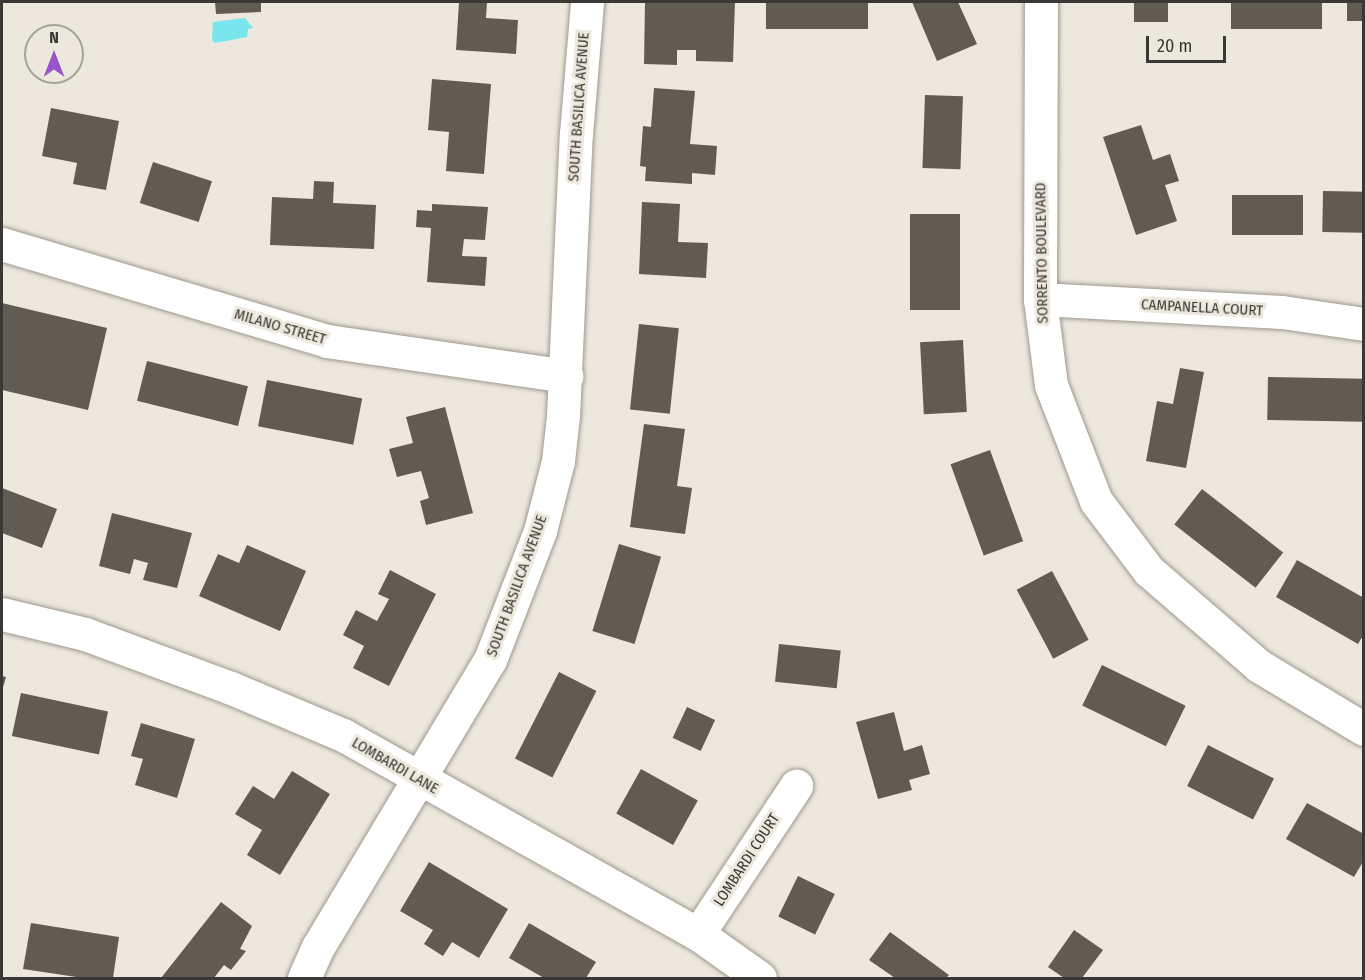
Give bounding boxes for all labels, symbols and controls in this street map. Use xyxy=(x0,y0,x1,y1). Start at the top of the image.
north arrow xyxy=(24,24,84,84)
scale bar xyxy=(1149,24,1228,62)
text: N xyxy=(49,28,59,47)
street label: SOUTH BASILICA AVENUE xyxy=(565,32,593,182)
text: 20 m xyxy=(1157,35,1192,57)
street label: SORRENTO BOULEVARD xyxy=(1032,182,1052,324)
street label: CAMPANELLA COURT xyxy=(1140,296,1264,320)
street label: MILANO STREET xyxy=(232,305,328,349)
street label: SOUTH BASILICA AVENUE xyxy=(483,513,551,659)
street label: LOMBARDI LANE xyxy=(349,734,441,798)
street label: LOMBARDI COURT xyxy=(710,810,784,910)

